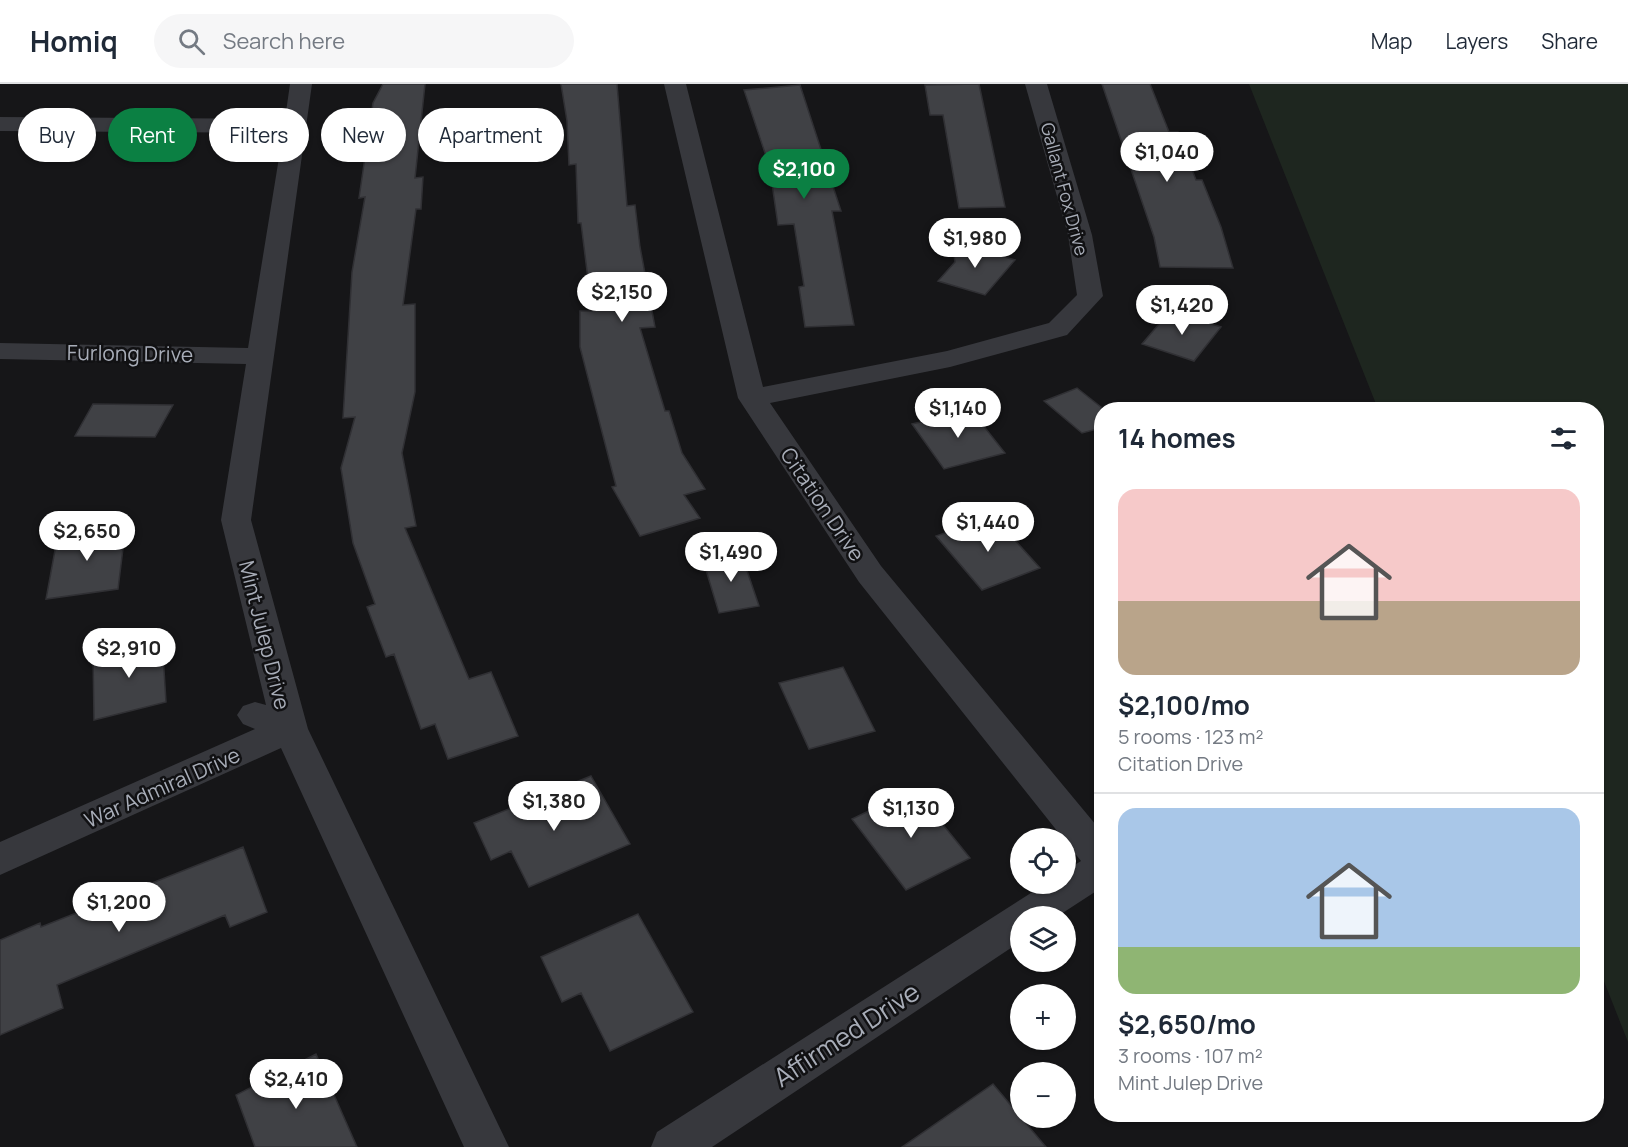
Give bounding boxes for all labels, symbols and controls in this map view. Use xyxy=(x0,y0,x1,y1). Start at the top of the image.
search box xyxy=(154,14,574,68)
text: Homiq xyxy=(30,22,118,60)
icon: search xyxy=(175,25,208,58)
text: Search here xyxy=(223,26,345,56)
text: Map xyxy=(1371,27,1412,55)
text: Layers xyxy=(1445,27,1508,55)
text: Share xyxy=(1541,27,1598,55)
chip: Buy xyxy=(18,108,96,162)
chip: Rent xyxy=(108,108,197,162)
chip: Filters xyxy=(209,108,309,162)
chip: New xyxy=(321,108,406,162)
chip: Apartment xyxy=(418,108,564,162)
street label: Gallant Fox Drive xyxy=(1036,120,1094,258)
pin: $1,040 xyxy=(1118,132,1216,183)
text: $1,040 xyxy=(1134,138,1200,165)
pin: $2,100 xyxy=(755,149,853,200)
text: $2,100 xyxy=(772,155,836,182)
pin: $1,980 xyxy=(926,218,1024,269)
text: $1,980 xyxy=(943,224,1007,251)
pin: $2,150 xyxy=(573,272,671,323)
text: $2,150 xyxy=(591,278,653,305)
pin: $1,420 xyxy=(1133,285,1231,336)
text: $1,420 xyxy=(1150,291,1214,318)
street label: Furlong Drive xyxy=(67,338,193,368)
pin: $1,140 xyxy=(909,388,1007,439)
text: $1,140 xyxy=(929,394,987,421)
text: 14 homes xyxy=(1118,420,1236,456)
icon: filters xyxy=(1547,422,1580,455)
street label: Citation Drive xyxy=(775,442,871,566)
pin: $1,440 xyxy=(939,502,1037,553)
text: $1,440 xyxy=(956,508,1020,535)
pin: $2,650 xyxy=(38,511,136,562)
text: $2,650 xyxy=(53,517,121,544)
icon: home xyxy=(1295,528,1403,636)
pin: $1,490 xyxy=(682,532,780,583)
text: $1,490 xyxy=(699,538,763,565)
street label: Mint Julep Drive xyxy=(233,558,297,712)
pin: $2,910 xyxy=(80,628,178,679)
text: $2,910 xyxy=(97,634,161,661)
text: $2,100/mo xyxy=(1118,687,1250,723)
text: 5 rooms · 123 m² xyxy=(1118,723,1263,750)
street label: War Admiral Drive xyxy=(80,740,244,834)
text: Citation Drive xyxy=(1118,750,1243,777)
pin: $1,380 xyxy=(505,781,603,832)
text: $1,380 xyxy=(522,787,586,814)
pin: $1,130 xyxy=(862,788,960,839)
text: $1,130 xyxy=(882,794,940,821)
map controls xyxy=(1010,828,1076,1128)
button: locate xyxy=(1010,828,1076,894)
icon: home xyxy=(1295,847,1403,955)
pin: $1,200 xyxy=(70,882,168,933)
text: $1,200 xyxy=(87,888,151,915)
button: layers xyxy=(1010,906,1076,972)
street label: Affirmed Drive xyxy=(766,973,926,1095)
button: + xyxy=(1010,984,1076,1050)
text: $2,650/mo xyxy=(1118,1006,1256,1042)
text: 3 rooms · 107 m² xyxy=(1118,1042,1263,1069)
pin: $2,410 xyxy=(247,1059,345,1110)
button: − xyxy=(1010,1062,1076,1128)
text: $2,410 xyxy=(264,1065,328,1092)
text: Mint Julep Drive xyxy=(1118,1069,1263,1096)

